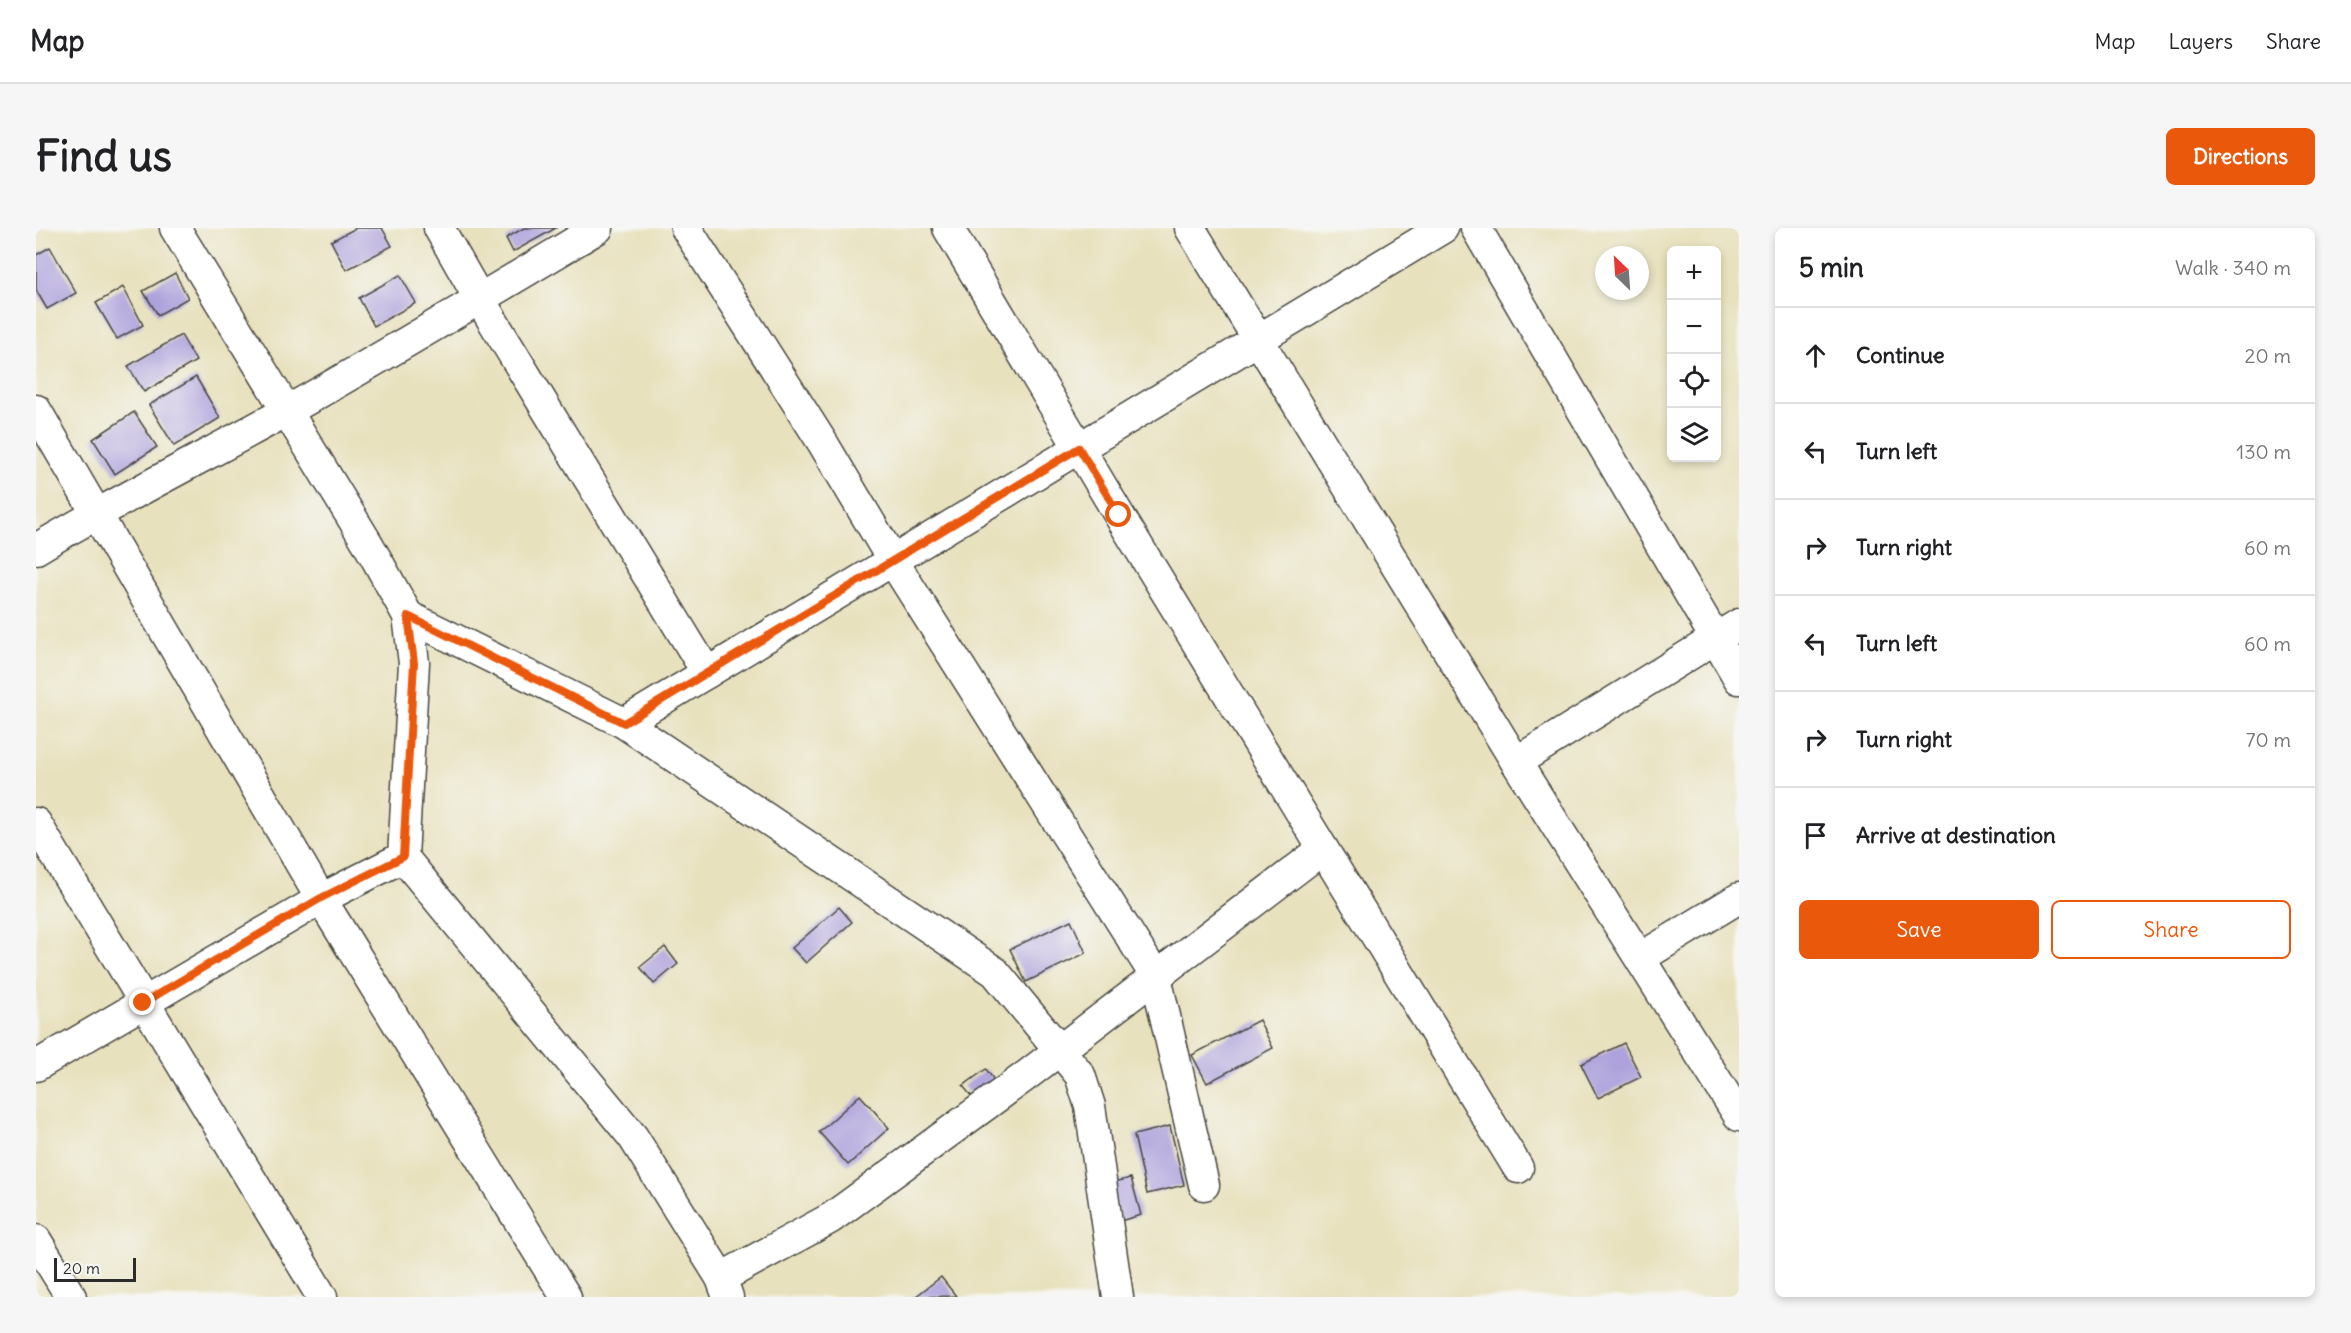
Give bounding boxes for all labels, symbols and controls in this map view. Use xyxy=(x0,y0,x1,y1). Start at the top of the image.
text: Map xyxy=(30,23,84,59)
text: Map xyxy=(2095,28,2135,55)
text: Layers xyxy=(2168,28,2233,55)
text: Share xyxy=(2266,28,2321,55)
button: Directions xyxy=(2166,128,2315,185)
text: Find us xyxy=(36,130,172,182)
north arrow xyxy=(1595,246,1649,300)
map controls xyxy=(1667,246,1721,462)
button: + xyxy=(1667,246,1721,300)
text: 5 min xyxy=(1799,251,1864,284)
text: Walk · 340 m xyxy=(2175,255,2291,280)
button: − xyxy=(1667,300,1721,354)
icon: ahead xyxy=(1799,339,1832,372)
text: Continue xyxy=(1856,341,1945,369)
text: 20 m xyxy=(2245,343,2291,368)
button: locate xyxy=(1667,354,1721,408)
button: layers xyxy=(1667,408,1721,462)
icon: left xyxy=(1799,435,1832,468)
text: Turn left xyxy=(1856,437,1937,465)
text: 130 m xyxy=(2236,439,2291,464)
route start xyxy=(1105,501,1131,527)
icon: right xyxy=(1799,531,1832,564)
text: Turn right xyxy=(1856,533,1952,561)
text: 60 m xyxy=(2244,535,2291,560)
icon: left xyxy=(1799,627,1832,660)
text: Turn left xyxy=(1856,629,1937,657)
text: 60 m xyxy=(2244,631,2291,656)
icon: right xyxy=(1799,723,1832,756)
text: Turn right xyxy=(1856,725,1952,753)
text: 70 m xyxy=(2246,727,2291,752)
icon: arrive xyxy=(1799,819,1832,852)
text: Arrive at destination xyxy=(1856,821,2056,849)
button: Save xyxy=(1799,900,2039,959)
button: Share xyxy=(2051,900,2291,959)
route end xyxy=(129,989,155,1015)
scale bar xyxy=(54,1255,136,1282)
text: 20 m xyxy=(63,1258,100,1278)

